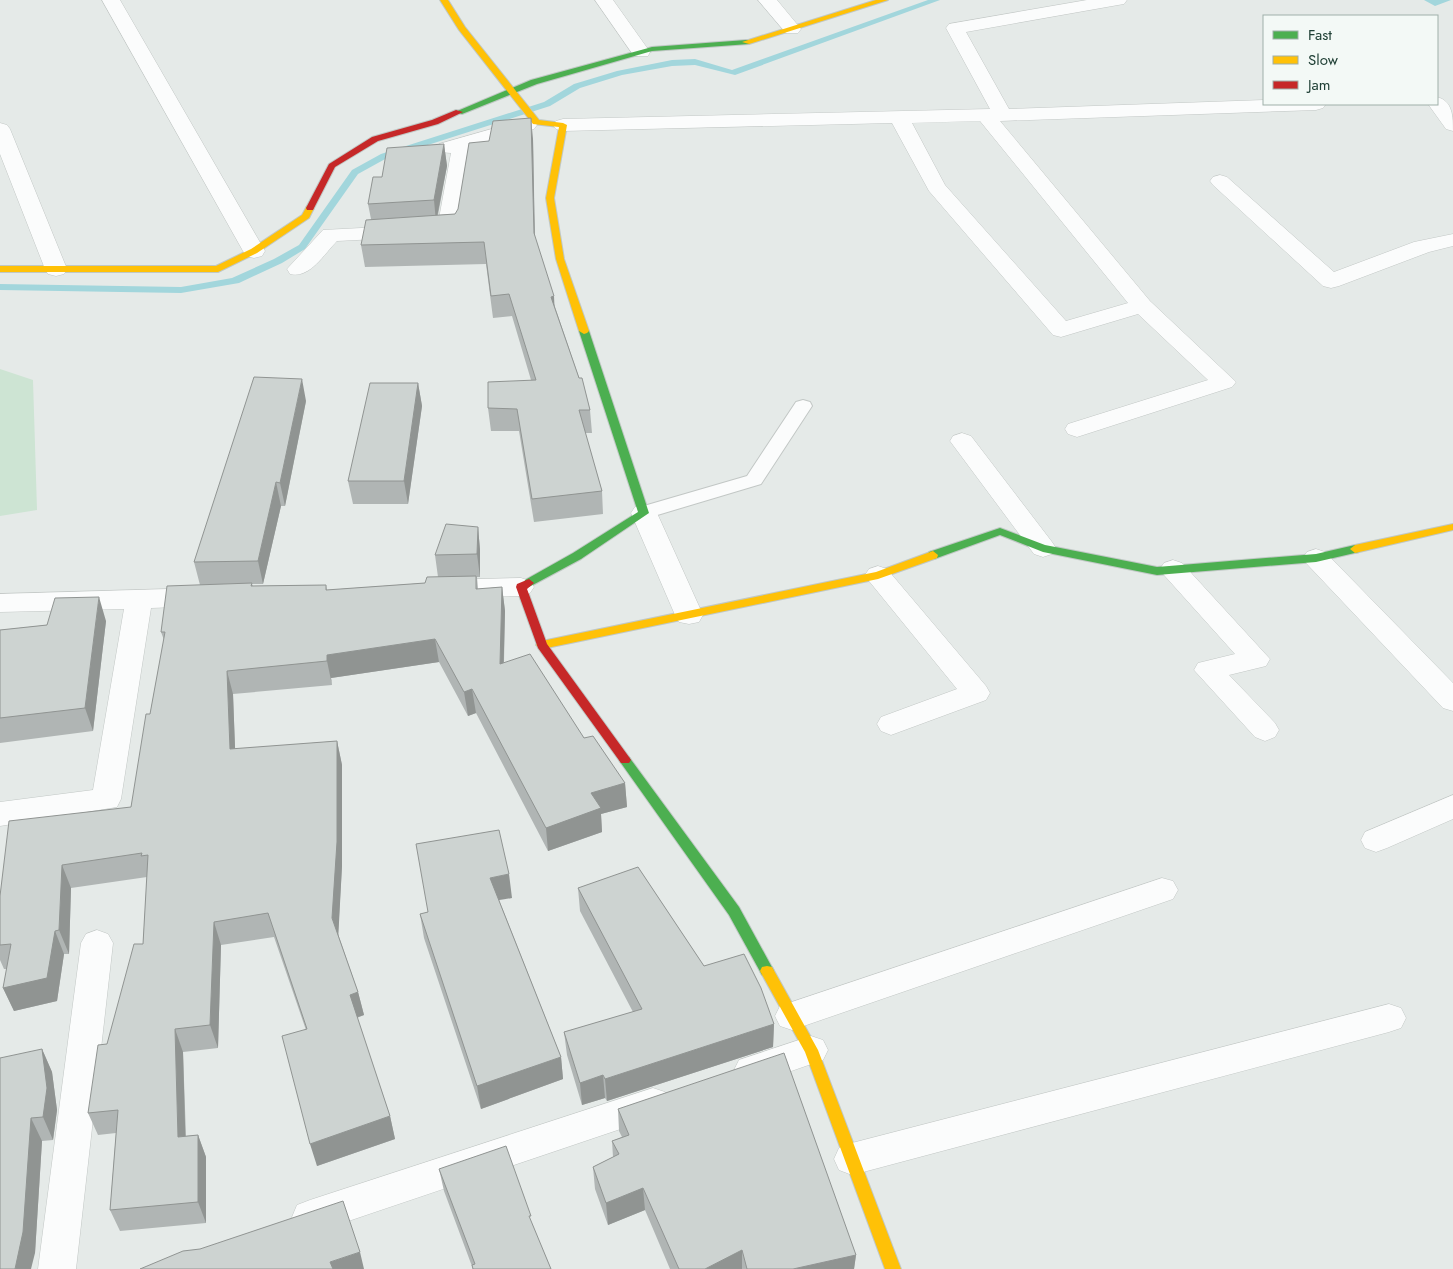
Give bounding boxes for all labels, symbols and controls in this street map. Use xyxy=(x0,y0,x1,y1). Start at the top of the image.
legend xyxy=(1263,15,1438,105)
text: Fast xyxy=(1308,24,1332,46)
text: Slow xyxy=(1308,49,1339,71)
text: Jam xyxy=(1306,74,1331,96)

